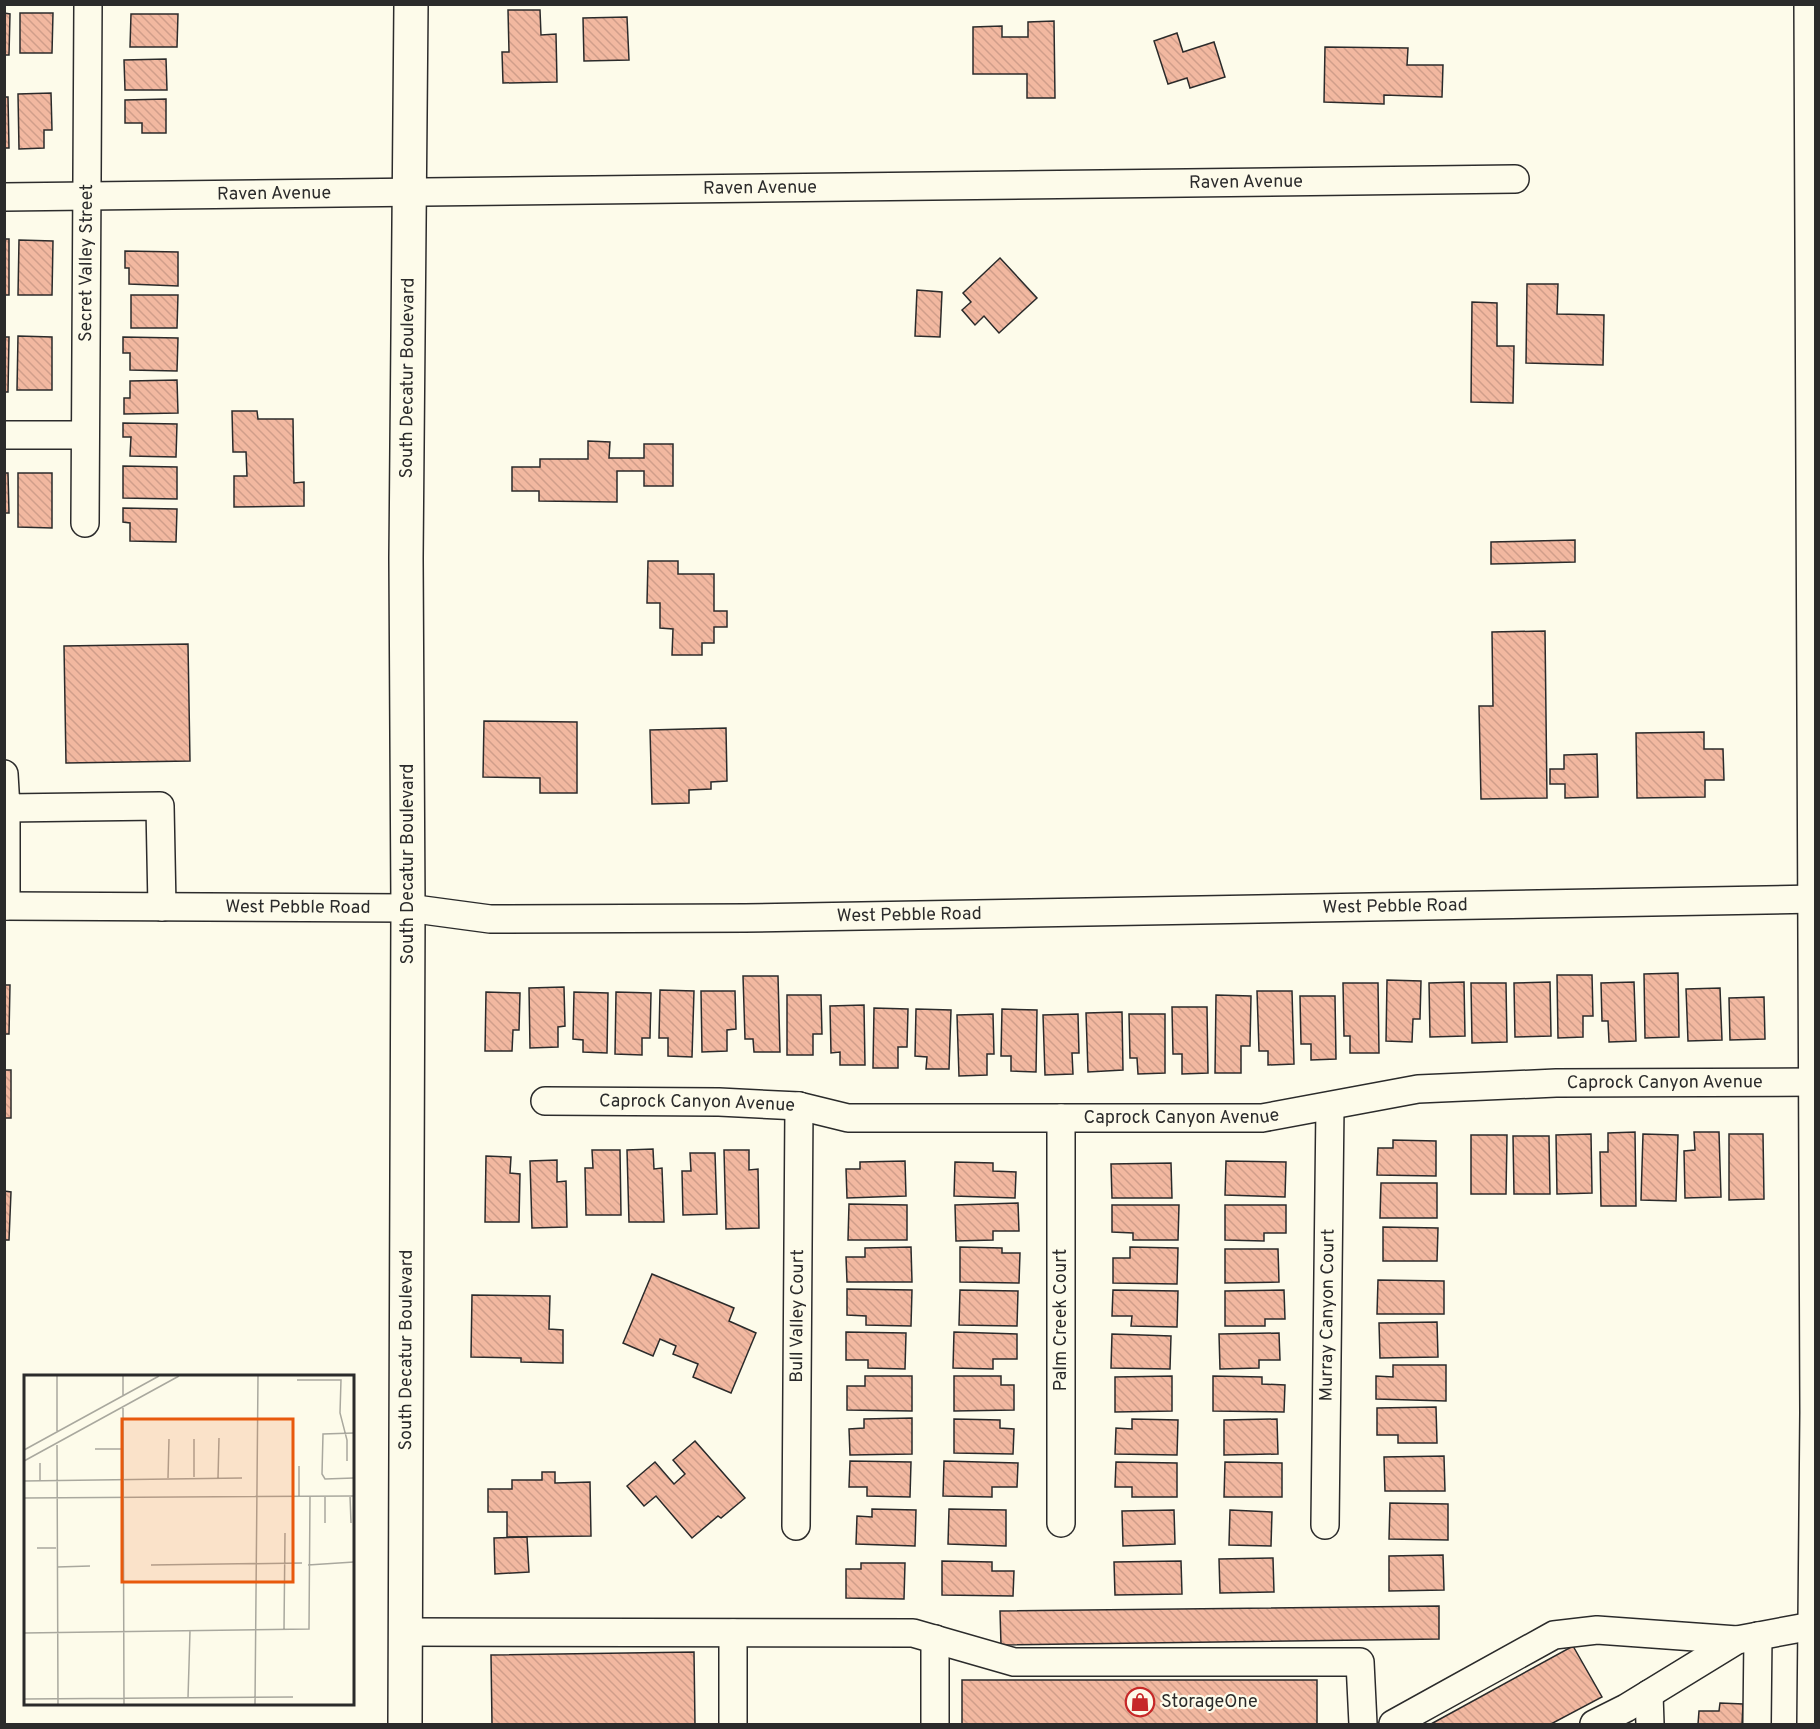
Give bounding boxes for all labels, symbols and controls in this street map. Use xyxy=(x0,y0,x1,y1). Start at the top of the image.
street label: Raven Avenue xyxy=(1189,170,1303,194)
street label: Raven Avenue xyxy=(703,176,817,200)
street label: Raven Avenue xyxy=(217,182,331,206)
street label: Secret Valley Street xyxy=(75,184,98,342)
street label: South Decatur Boulevard xyxy=(395,277,420,479)
street label: South Decatur Boulevard xyxy=(397,764,420,964)
street label: West Pebble Road xyxy=(1322,894,1468,919)
street label: West Pebble Road xyxy=(225,896,371,919)
street label: West Pebble Road xyxy=(836,902,982,928)
street label: Caprock Canyon Avenue xyxy=(1567,1071,1763,1094)
street label: Caprock Canyon Avenue xyxy=(599,1090,795,1117)
street label: Caprock Canyon Avenue xyxy=(1083,1104,1281,1130)
street label: Murray Canyon Court xyxy=(1315,1228,1340,1402)
street label: South Decatur Boulevard xyxy=(395,1249,418,1451)
street label: Bull Valley Court xyxy=(786,1249,809,1383)
street label: Palm Creek Court xyxy=(1050,1249,1073,1391)
inset map xyxy=(24,1375,354,1705)
shop icon: StorageOne xyxy=(1124,1686,1156,1718)
place label: StorageOne xyxy=(1161,1691,1258,1714)

